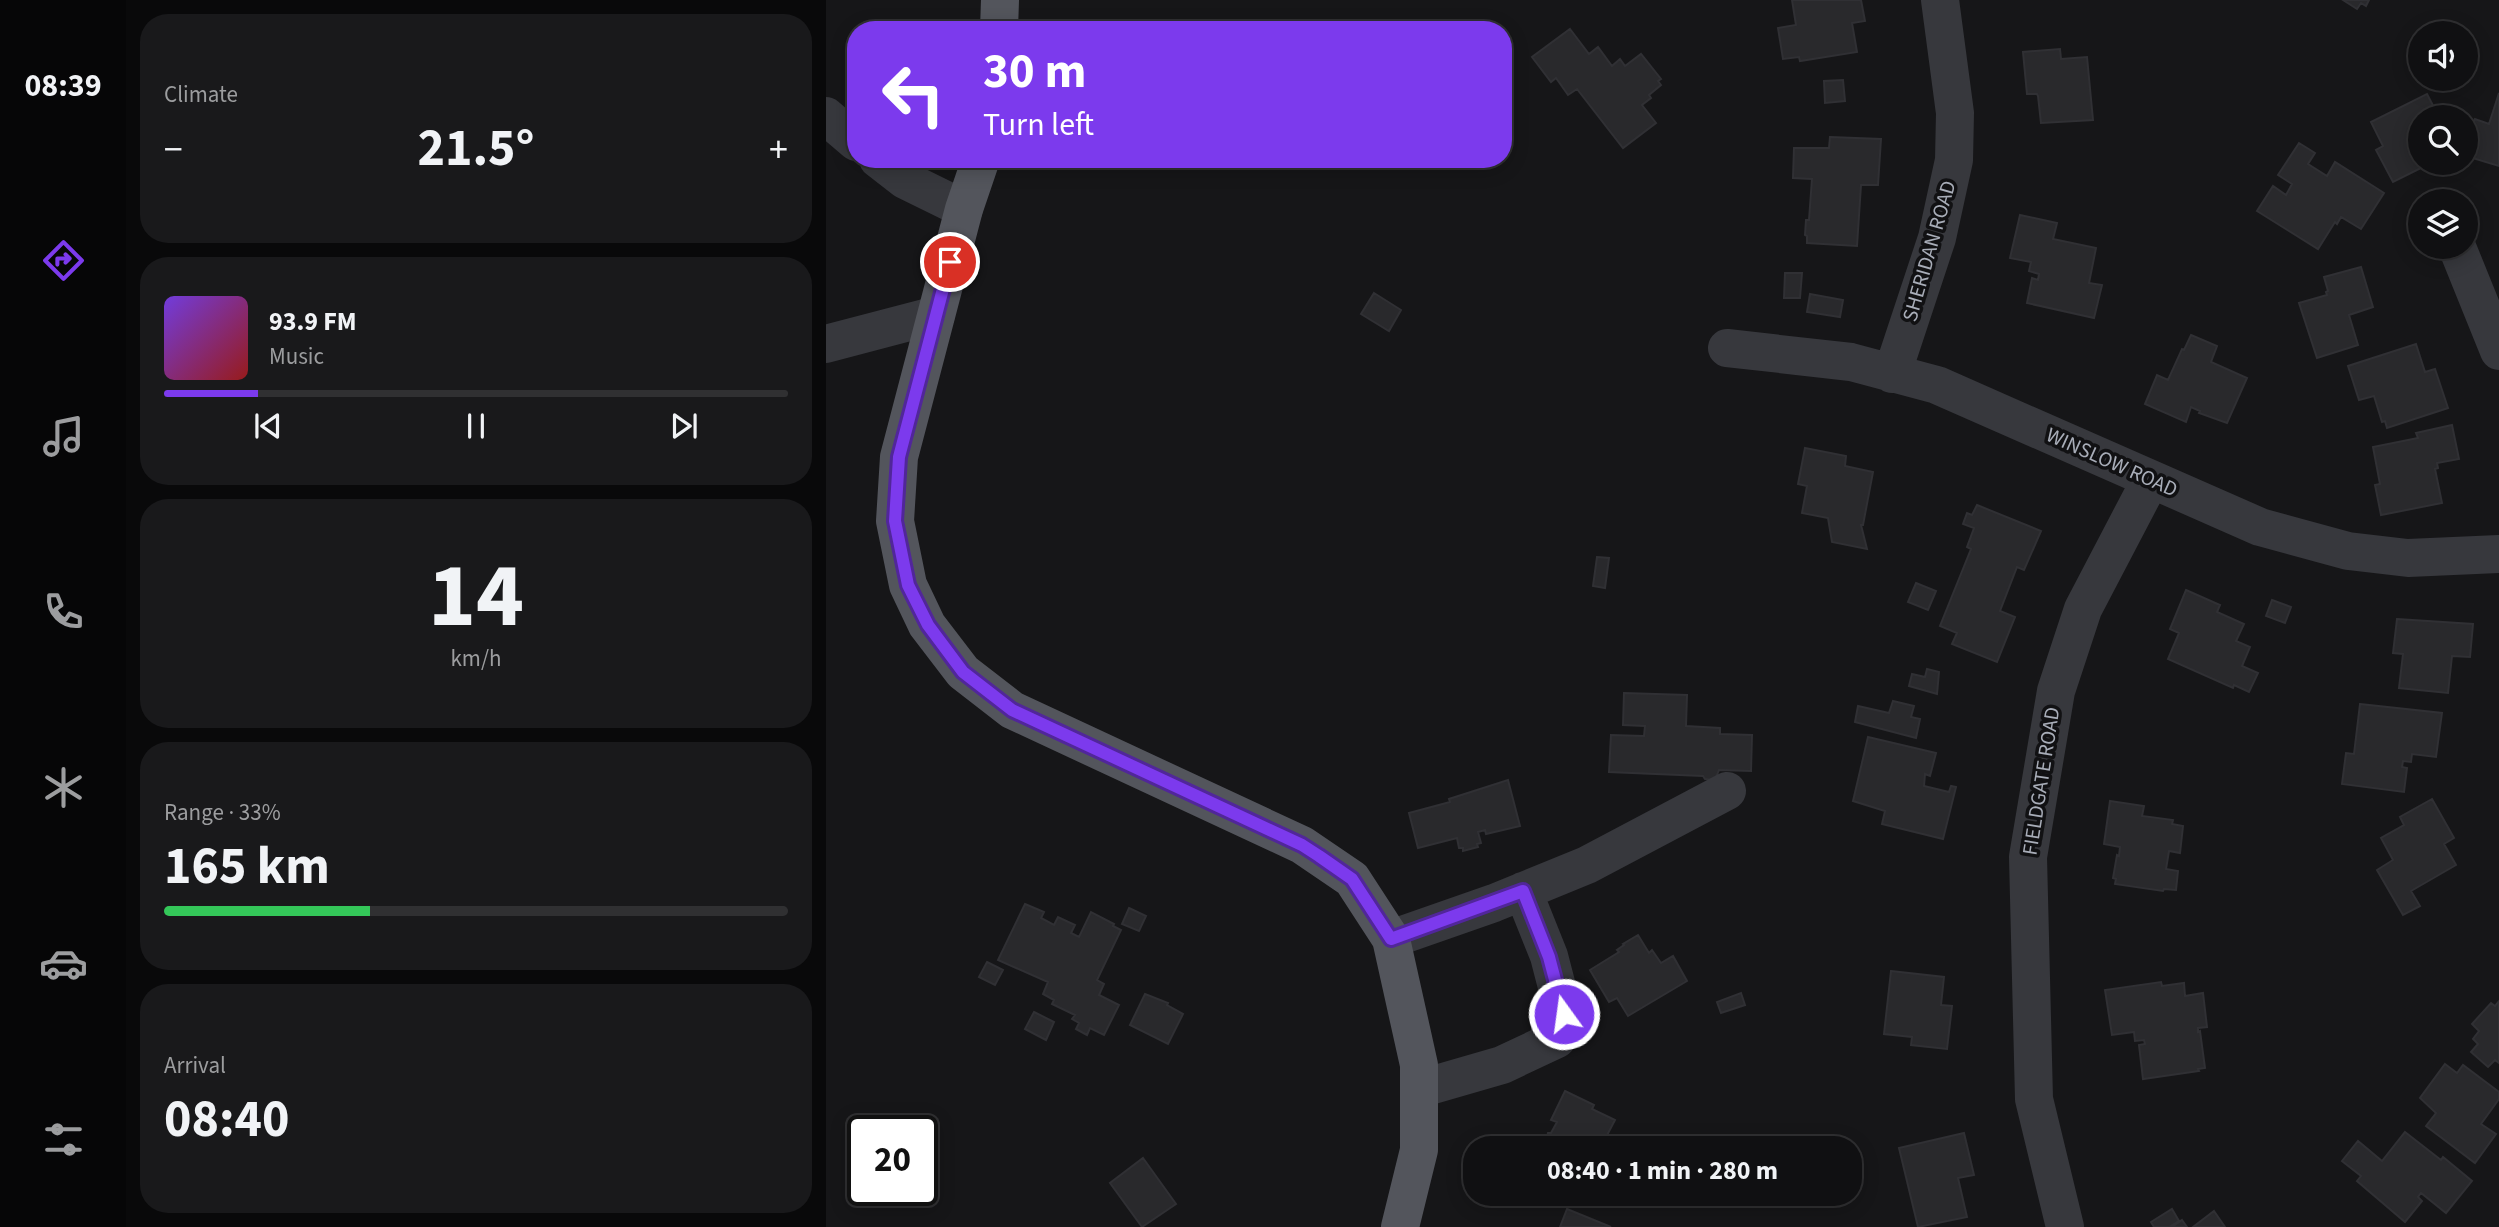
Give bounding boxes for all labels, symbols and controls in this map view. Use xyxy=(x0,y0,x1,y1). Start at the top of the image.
map controls xyxy=(2408,21,2478,259)
button: sound xyxy=(2408,21,2478,91)
text: 30 m xyxy=(983,37,1087,107)
icon: left xyxy=(868,49,959,140)
text: 08:39 xyxy=(24,63,102,109)
text: Climate xyxy=(164,78,238,111)
text: Turn left xyxy=(983,102,1094,148)
button: search xyxy=(2408,105,2478,175)
text: 21.5° xyxy=(418,112,534,186)
text: − xyxy=(164,123,183,177)
text: + xyxy=(769,123,788,177)
street label: SHERIDAN ROAD xyxy=(1895,177,1963,325)
button: layers xyxy=(2408,189,2478,259)
pin xyxy=(920,232,980,292)
icon: directions xyxy=(39,236,88,285)
icon: arrive xyxy=(931,243,969,281)
text: 93.9 FM xyxy=(269,303,357,340)
text: Music xyxy=(269,340,324,373)
icon: previous xyxy=(249,407,287,445)
icon: pause xyxy=(457,407,495,445)
icon: next xyxy=(665,407,703,445)
icon: music xyxy=(39,412,88,461)
street label: WINSLOW ROAD xyxy=(2041,420,2183,504)
text: 14 xyxy=(428,532,524,661)
icon: phone xyxy=(39,587,88,636)
text: km/h xyxy=(450,642,502,675)
street label: FIELDGATE ROAD xyxy=(2014,705,2068,857)
icon: climate xyxy=(39,763,88,812)
text: Range · 33% xyxy=(164,796,281,829)
text: 165 km xyxy=(164,830,330,904)
icon: car xyxy=(39,939,88,988)
position arrow xyxy=(1527,977,1601,1051)
text: Arrival xyxy=(164,1049,226,1082)
text: 08:40 xyxy=(164,1083,289,1157)
icon: filters xyxy=(39,1115,88,1164)
speed limit sign: 20 xyxy=(847,1115,938,1206)
text: 08:40 · 1 min · 280 m xyxy=(1547,1152,1778,1189)

